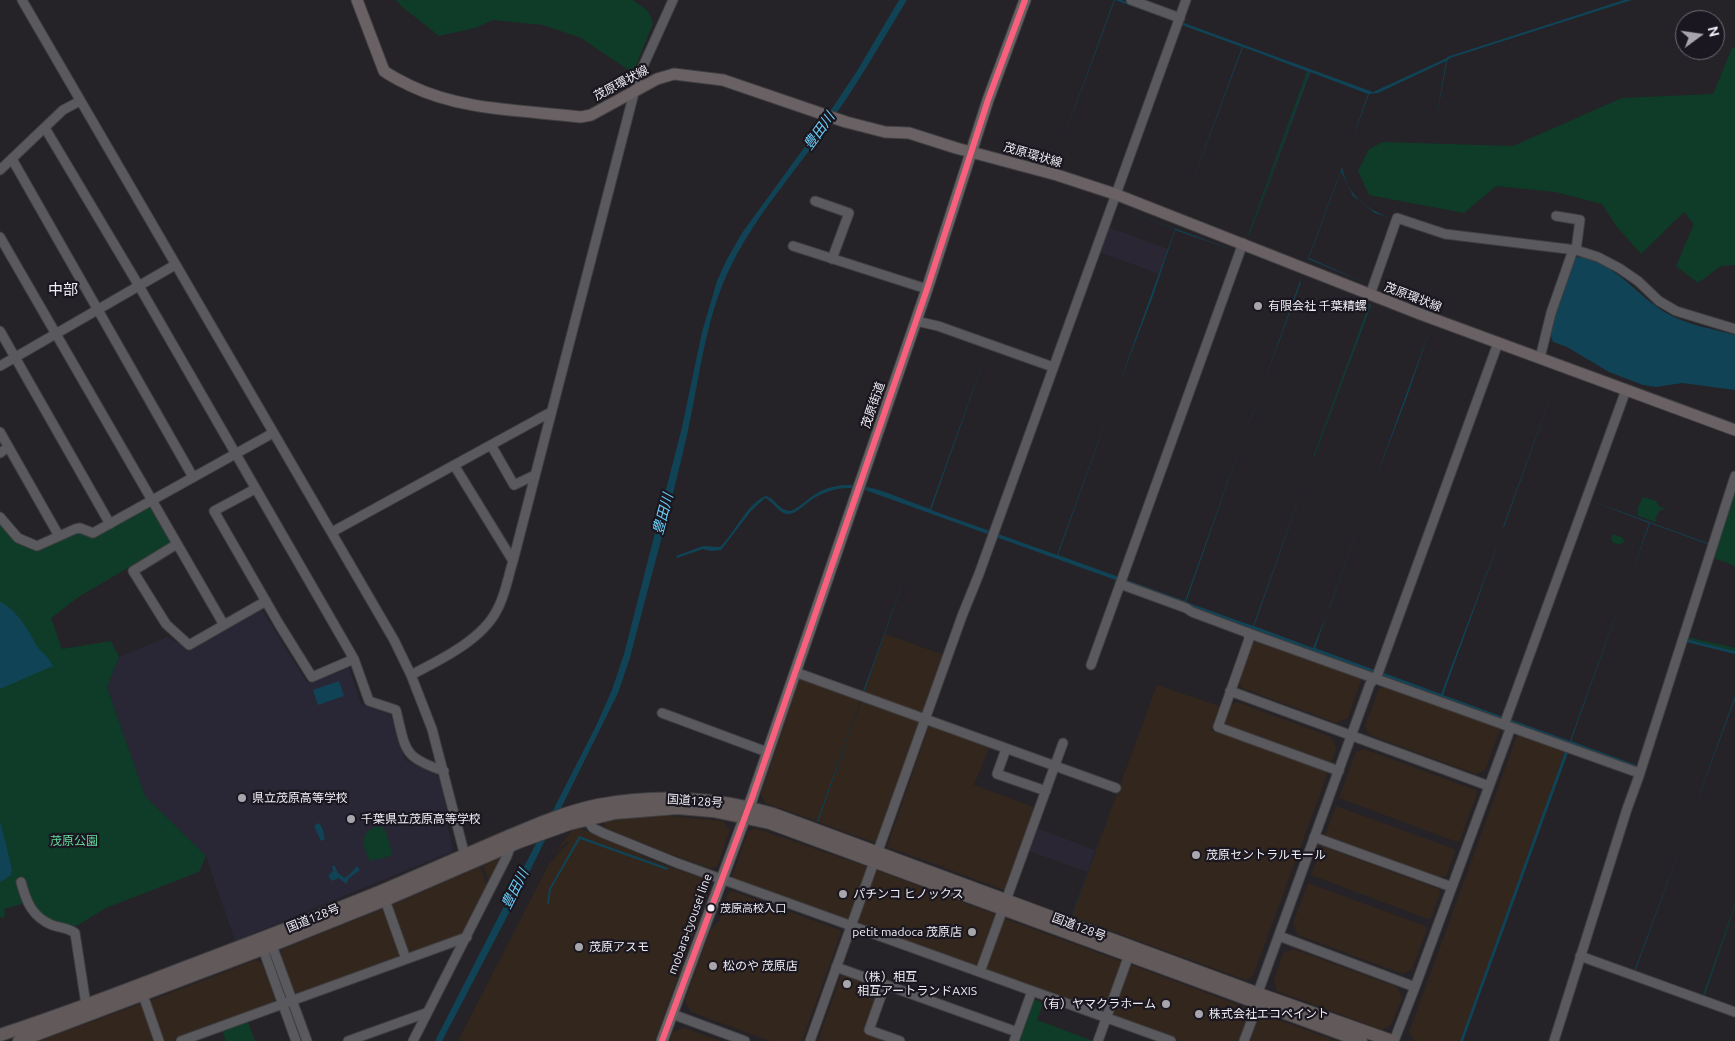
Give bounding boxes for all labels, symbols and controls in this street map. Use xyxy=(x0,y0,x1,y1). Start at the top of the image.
north arrow xyxy=(1675,10,1725,60)
text: N xyxy=(1705,25,1723,39)
street label: 茂原環状線 xyxy=(591,63,651,103)
water label: 豊田川 xyxy=(800,109,838,153)
street label: 茂原環状線 xyxy=(1002,140,1064,170)
street label: 茂原環状線 xyxy=(1382,280,1444,314)
district label: 中部 xyxy=(48,281,78,299)
place label: 有限会社 千葉精螺 xyxy=(1268,299,1367,313)
marker: 有限会社 千葉精螺 xyxy=(1252,300,1264,312)
street label: 茂原街道 xyxy=(858,380,888,430)
water label: 豊田川 xyxy=(649,492,677,536)
place label: 県立茂原高等学校 xyxy=(252,791,348,805)
marker: 県立茂原高等学校 xyxy=(236,792,248,804)
street label: 国道128号 xyxy=(666,792,724,810)
place label: 千葉県立茂原高等学校 xyxy=(361,812,481,826)
marker: 千葉県立茂原高等学校 xyxy=(345,813,357,825)
park label: 茂原公園 xyxy=(50,834,98,848)
place label: 茂原セントラルモール xyxy=(1206,848,1326,862)
marker: 茂原セントラルモール xyxy=(1190,849,1202,861)
water label: 豊田川 xyxy=(498,866,532,912)
street label: mobara-tyousei line xyxy=(665,872,715,976)
place label: パチンコ ヒノックス xyxy=(853,887,964,901)
marker: パチンコ ヒノックス xyxy=(837,888,849,900)
street label: 国道128号 xyxy=(284,901,342,935)
place label: 茂原高校入口 xyxy=(720,901,786,915)
marker: 茂原高校入口 xyxy=(706,903,716,913)
street label: 国道128号 xyxy=(1050,910,1108,944)
place label: petit madoca 茂原店 xyxy=(852,925,962,939)
marker: petit madoca 茂原店 xyxy=(966,926,978,938)
place label: 茂原アスモ xyxy=(589,940,649,954)
marker: 茂原アスモ xyxy=(573,941,585,953)
place label: 松のや 茂原店 xyxy=(723,959,798,973)
marker: 松のや 茂原店 xyxy=(707,960,719,972)
place label: （株）相互 相互アートランドAXIS xyxy=(857,970,977,998)
marker: （株）相互 相互アートランドAXIS xyxy=(841,978,853,990)
place label: （有）ヤマクラホーム xyxy=(1036,997,1156,1011)
marker: （有）ヤマクラホーム xyxy=(1160,998,1172,1010)
place label: 株式会社エコペイント xyxy=(1209,1007,1329,1021)
marker: 株式会社エコペイント xyxy=(1193,1008,1205,1020)

